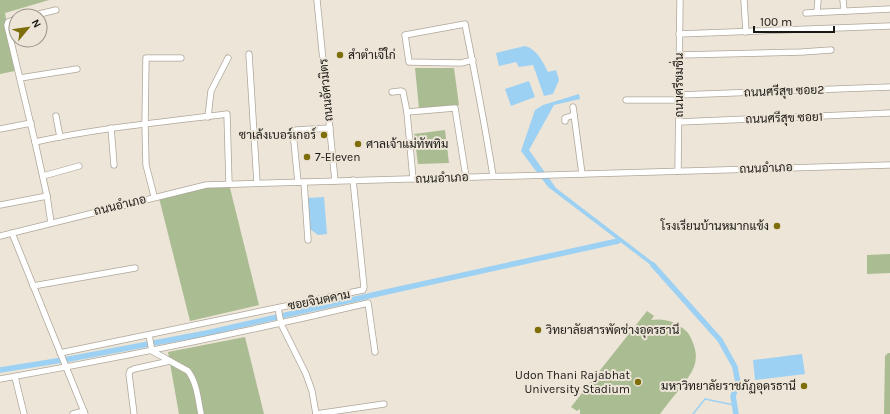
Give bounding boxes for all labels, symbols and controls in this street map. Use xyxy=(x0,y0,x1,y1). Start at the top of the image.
north arrow xyxy=(8,8,48,48)
scale bar xyxy=(754,8,834,34)
text: 100 m xyxy=(760,15,792,29)
text: N xyxy=(29,17,44,30)
place label: สำตำเจ๊ใก่ xyxy=(348,47,396,62)
marker: สำตำเจ๊ใก่ xyxy=(335,50,345,60)
street label: ถนนศรีชมชื่น xyxy=(668,52,686,117)
street label: ถนนอัศวมิตร xyxy=(316,58,336,122)
street label: ถนนศรีสุข ซอย2 xyxy=(743,82,825,101)
street label: ถนนศรีสุข ซอย1 xyxy=(745,109,823,128)
place label: ซาเล้งเบอร์เกอร์ xyxy=(239,127,316,142)
marker: ซาเล้งเบอร์เกอร์ xyxy=(319,130,329,140)
place label: ศาลเจ้าแม่ทัพทิม xyxy=(366,137,448,151)
marker: ศาลเจ้าแม่ทัพทิม xyxy=(353,139,363,149)
place label: 7-Eleven xyxy=(315,150,361,164)
marker: 7-Eleven xyxy=(302,152,312,162)
street label: ถนนอำเภอ xyxy=(739,160,793,176)
street label: ถนนอำเภอ xyxy=(415,170,469,186)
street label: ถนนอำเภอ xyxy=(92,192,148,218)
place label: โรงเรียนบ้านหมากแข้ง xyxy=(660,218,769,233)
marker: โรงเรียนบ้านหมากแข้ง xyxy=(772,221,782,231)
street label: ซอยจินตคาม xyxy=(287,287,351,313)
place label: วิทยาลัยสารพัดช่างอุดรธานี xyxy=(545,322,680,339)
marker: วิทยาลัยสารพัดช่างอุดรธานี xyxy=(533,325,543,335)
place label: Udon Thani Rajabhat University Stadium xyxy=(515,368,630,396)
marker: Udon Thani Rajabhat University Stadium xyxy=(633,377,643,387)
place label: มหาวิทยาลัยราชภัฏอุดรธานี xyxy=(661,378,796,395)
marker: มหาวิทยาลัยราชภัฏอุดรธานี xyxy=(799,381,809,391)

